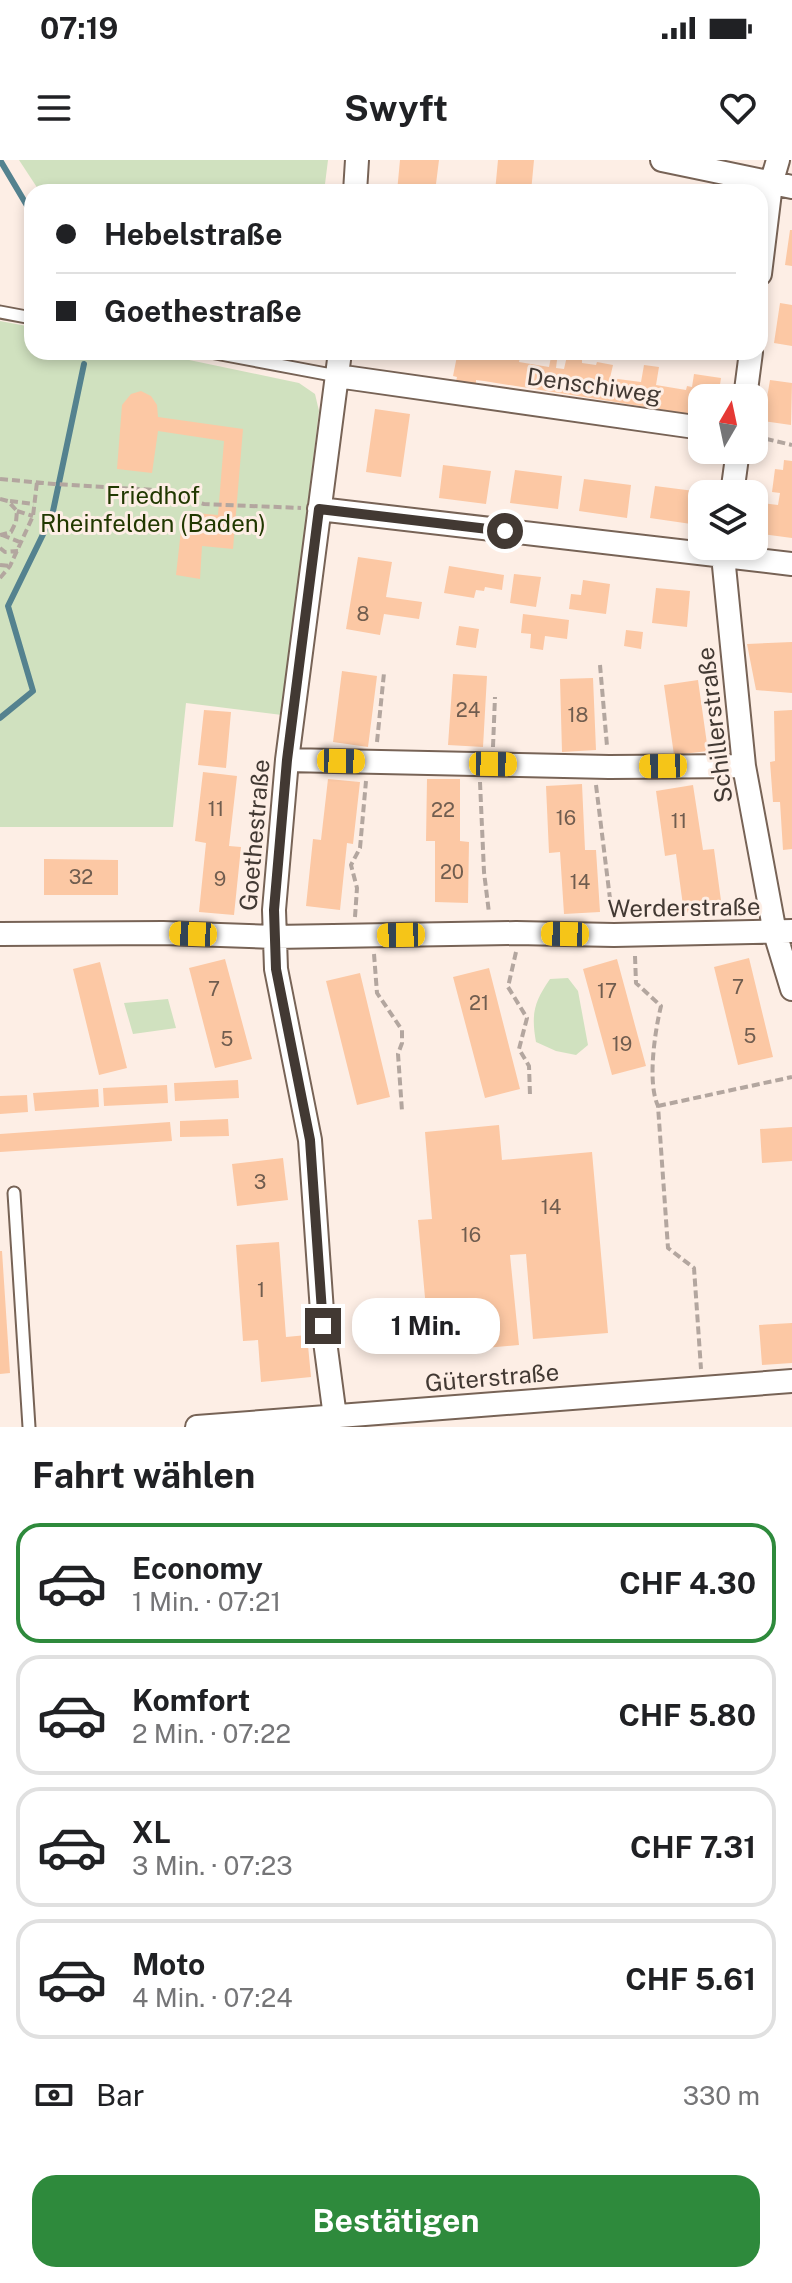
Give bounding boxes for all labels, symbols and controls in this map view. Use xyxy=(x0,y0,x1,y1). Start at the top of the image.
text: 07:19 xyxy=(40,10,118,46)
icon: menu xyxy=(32,86,76,130)
icon: heart xyxy=(716,86,760,130)
text: Swyft xyxy=(344,87,448,129)
text: Hebelstraße xyxy=(104,216,282,252)
text: Goethestraße xyxy=(104,293,302,329)
street label: Denschiweg xyxy=(525,362,663,408)
north arrow xyxy=(688,384,768,464)
map controls xyxy=(688,384,768,560)
button: layers xyxy=(688,480,768,560)
park label: Friedhof Rheinfelden (Baden) xyxy=(40,481,266,537)
route start xyxy=(487,513,523,549)
house number: 8 xyxy=(357,602,369,626)
street label: Schillerstraße xyxy=(691,646,737,805)
house number: 24 xyxy=(456,698,480,722)
house number: 18 xyxy=(567,703,589,727)
car xyxy=(317,749,365,773)
car xyxy=(469,752,517,776)
car xyxy=(639,754,687,778)
street label: Goethestraße xyxy=(233,758,275,912)
house number: 11 xyxy=(208,797,224,821)
house number: 22 xyxy=(431,798,455,822)
house number: 16 xyxy=(556,806,576,830)
house number: 11 xyxy=(671,809,687,833)
house number: 20 xyxy=(440,860,464,884)
house number: 32 xyxy=(69,865,93,889)
house number: 9 xyxy=(214,867,226,891)
house number: 14 xyxy=(570,870,590,894)
street label: Werderstraße xyxy=(607,892,761,922)
car xyxy=(169,921,217,947)
car xyxy=(541,922,589,946)
car xyxy=(377,923,425,947)
house number: 7 xyxy=(732,975,744,999)
house number: 7 xyxy=(208,977,220,1001)
house number: 17 xyxy=(597,979,617,1003)
house number: 21 xyxy=(469,991,489,1015)
house number: 5 xyxy=(744,1024,756,1048)
house number: 5 xyxy=(221,1027,233,1051)
house number: 19 xyxy=(612,1032,632,1056)
house number: 3 xyxy=(254,1170,266,1194)
house number: 14 xyxy=(541,1195,561,1219)
house number: 16 xyxy=(461,1223,481,1247)
house number: 1 xyxy=(257,1278,265,1302)
callout: 1 Min. xyxy=(351,1298,499,1354)
route end xyxy=(305,1308,341,1344)
text: 1 Min. xyxy=(391,1310,461,1341)
street label: Güterstraße xyxy=(424,1357,560,1397)
text: Fahrt wählen xyxy=(32,1454,255,1496)
icon: car xyxy=(36,1547,108,1619)
text: Economy xyxy=(132,1550,263,1586)
text: CHF 4.30 xyxy=(619,1565,756,1601)
text: 1 Min. · 07:21 xyxy=(132,1586,281,1617)
icon: car xyxy=(36,1679,108,1751)
text: Komfort xyxy=(132,1682,250,1718)
text: CHF 5.80 xyxy=(618,1697,756,1733)
text: 2 Min. · 07:22 xyxy=(132,1718,291,1749)
icon: car xyxy=(36,1811,108,1883)
text: XL xyxy=(132,1814,171,1850)
text: CHF 7.31 xyxy=(630,1829,756,1865)
text: 3 Min. · 07:23 xyxy=(132,1850,293,1881)
icon: car xyxy=(36,1943,108,2015)
text: Moto xyxy=(132,1946,205,1982)
text: CHF 5.61 xyxy=(625,1961,756,1997)
text: 4 Min. · 07:24 xyxy=(132,1982,293,2013)
icon: cash xyxy=(32,2073,76,2117)
text: Bar xyxy=(96,2077,144,2113)
text: 330 m xyxy=(683,2080,760,2111)
button: Bestätigen xyxy=(32,2175,760,2267)

